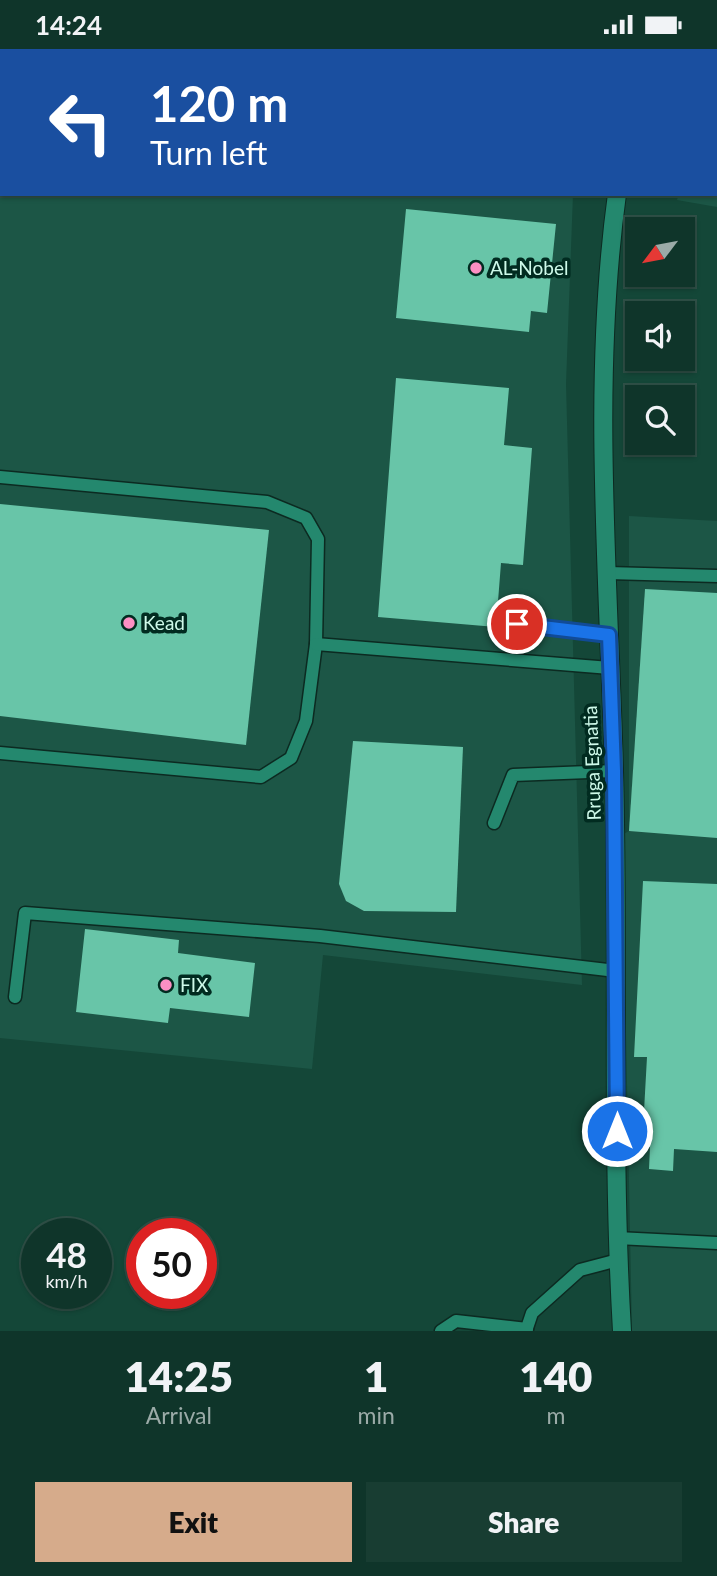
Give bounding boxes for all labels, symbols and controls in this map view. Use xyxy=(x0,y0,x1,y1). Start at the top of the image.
text: 14:24 xyxy=(35,9,102,41)
text: 120 m xyxy=(150,74,288,132)
icon: left xyxy=(35,77,126,168)
text: Turn left xyxy=(150,133,267,172)
north arrow xyxy=(625,217,695,287)
map controls xyxy=(625,217,695,455)
place label: AL-Nobel xyxy=(490,256,568,279)
marker: AL-Nobel xyxy=(468,260,484,276)
button: sound xyxy=(625,301,695,371)
button: search xyxy=(625,385,695,455)
pin xyxy=(487,594,547,654)
icon: arrive xyxy=(498,605,536,643)
place label: Kead xyxy=(143,611,185,634)
marker: Kead xyxy=(121,615,137,631)
street label: Rruga Egnatia xyxy=(578,705,605,821)
place label: FIX xyxy=(180,973,209,996)
marker: FIX xyxy=(158,977,174,993)
position arrow xyxy=(580,1094,654,1168)
speed limit sign: 50 xyxy=(126,1218,217,1309)
text: 48 xyxy=(46,1233,87,1275)
text: km/h xyxy=(45,1270,88,1292)
text: 14:25 xyxy=(125,1351,233,1401)
text: 1 xyxy=(364,1351,388,1401)
text: 140 xyxy=(519,1351,592,1401)
text: Arrival xyxy=(146,1401,212,1429)
text: min xyxy=(358,1401,395,1429)
text: m xyxy=(546,1401,565,1429)
button: Exit xyxy=(35,1482,352,1562)
button: Share xyxy=(366,1482,682,1562)

